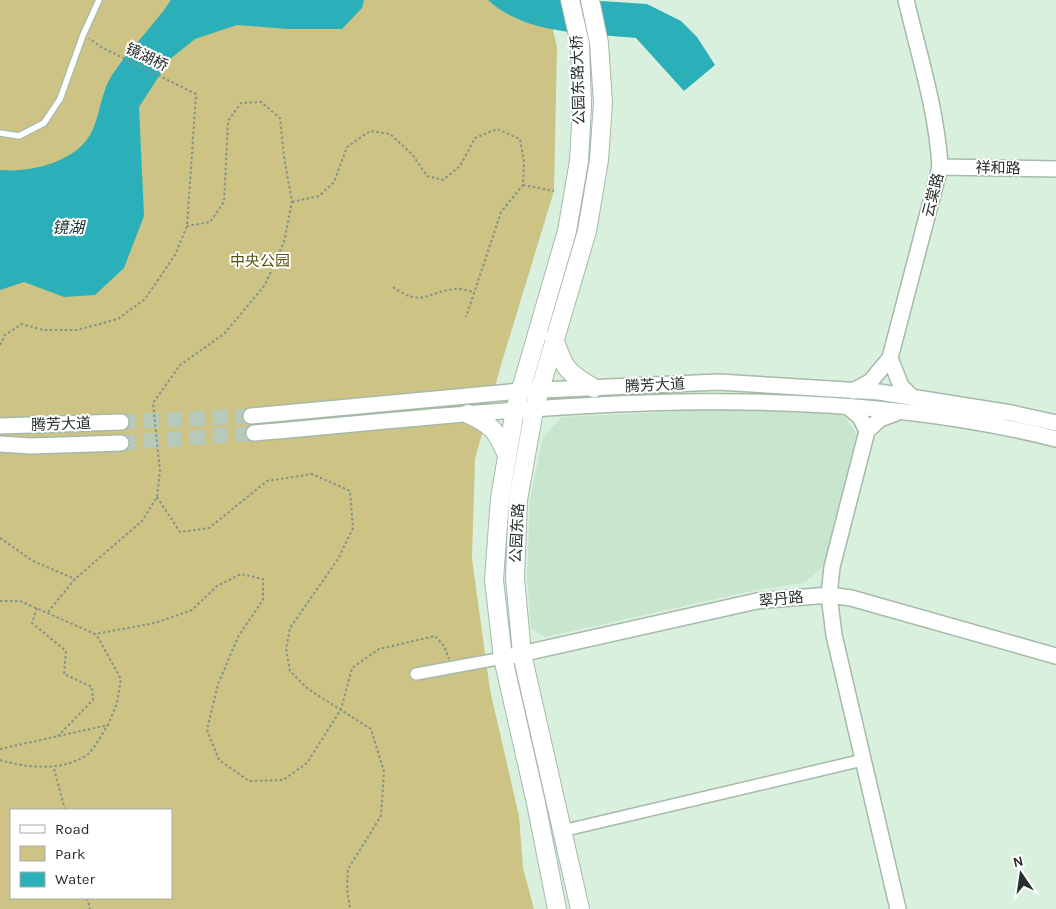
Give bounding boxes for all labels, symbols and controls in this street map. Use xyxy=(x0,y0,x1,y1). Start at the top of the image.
street label: 公园东路大桥 xyxy=(567,35,589,125)
street label: 镜湖桥 xyxy=(123,39,171,75)
street label: 祥和路 xyxy=(975,159,1021,177)
street label: 云棠路 xyxy=(919,171,947,219)
water label: 镜湖 xyxy=(52,218,87,237)
park label: 中央公园 xyxy=(230,252,290,270)
street label: 腾芳大道 xyxy=(625,374,685,396)
street label: 腾芳大道 xyxy=(31,414,91,434)
street label: 公园东路 xyxy=(506,503,528,563)
street label: 翠丹路 xyxy=(758,588,804,610)
legend xyxy=(10,809,172,899)
text: Road xyxy=(55,820,90,838)
text: Park xyxy=(55,845,85,863)
north arrow xyxy=(996,849,1046,899)
text: N xyxy=(1011,852,1025,871)
text: Water xyxy=(55,870,96,888)

